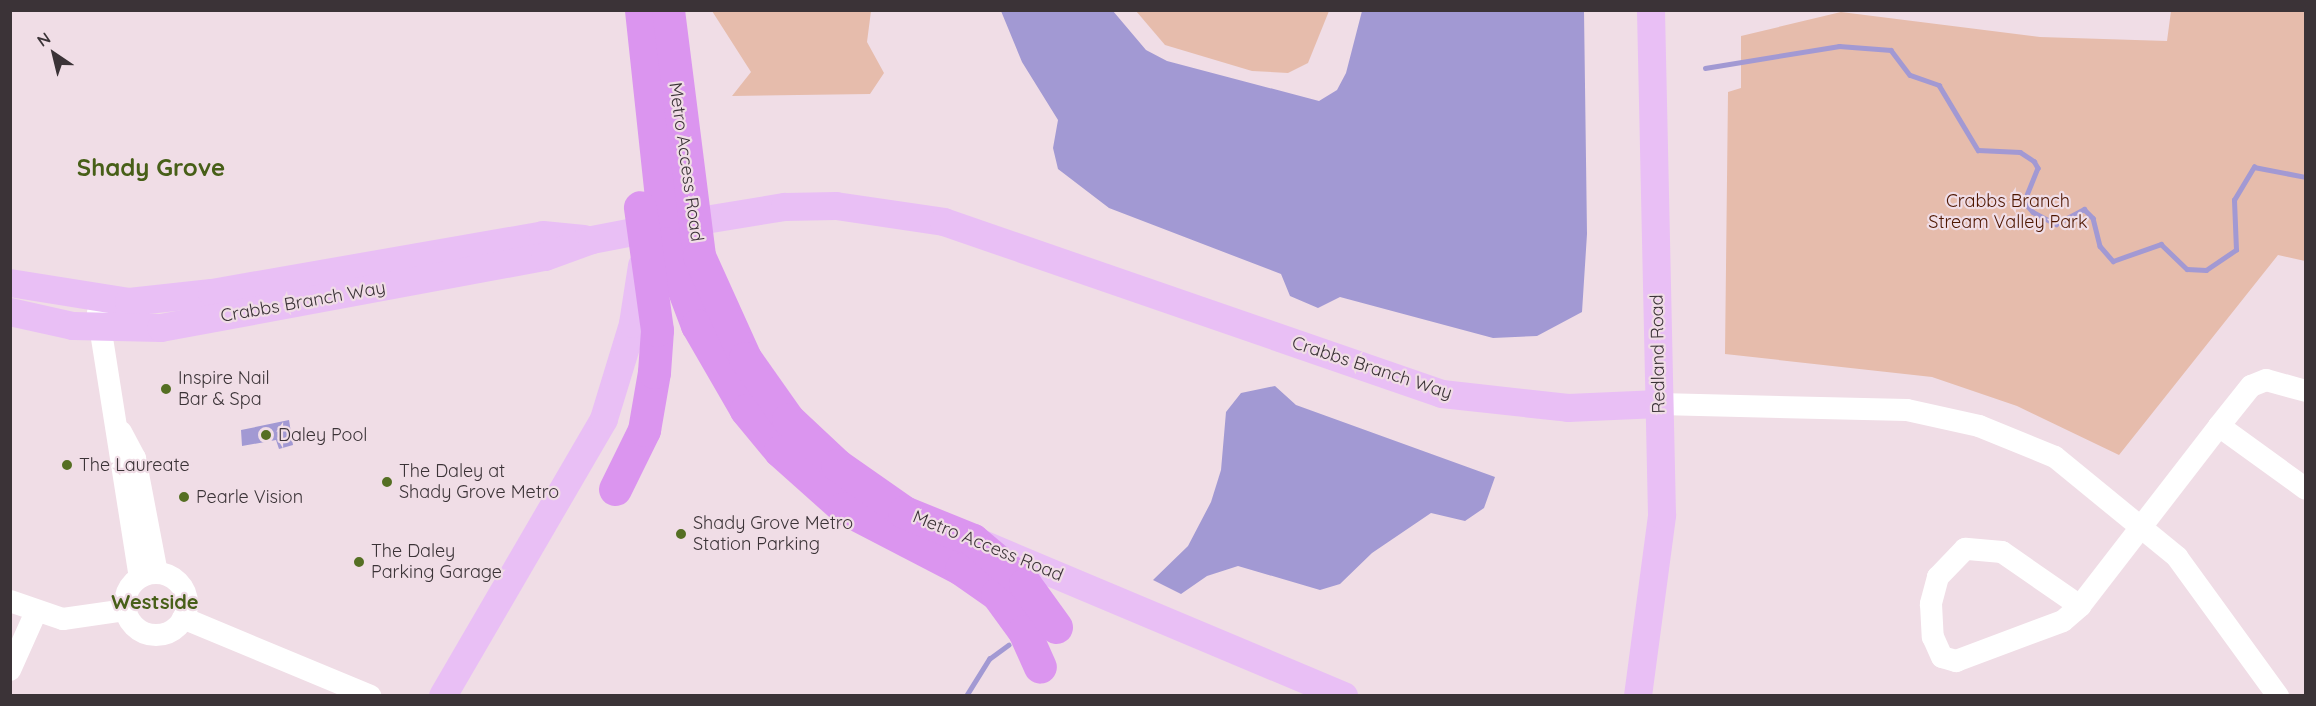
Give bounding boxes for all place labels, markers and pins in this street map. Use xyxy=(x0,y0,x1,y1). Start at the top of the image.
place label: Inspire Nail Bar & Spa xyxy=(178,368,270,410)
marker: Inspire Nail Bar & Spa xyxy=(159,382,173,396)
place label: Daley Pool xyxy=(278,424,367,446)
marker: Daley Pool xyxy=(259,428,273,442)
place label: The Laureate xyxy=(79,454,190,476)
marker: The Laureate xyxy=(60,458,74,472)
place label: The Daley at Shady Grove Metro xyxy=(399,461,559,504)
marker: The Daley at Shady Grove Metro xyxy=(380,475,394,489)
place label: Pearle Vision xyxy=(196,486,303,508)
marker: Pearle Vision xyxy=(177,490,191,504)
place label: Shady Grove Metro Station Parking xyxy=(693,513,853,556)
marker: Shady Grove Metro Station Parking xyxy=(674,527,688,541)
place label: The Daley Parking Garage xyxy=(371,541,502,584)
marker: The Daley Parking Garage xyxy=(352,555,366,569)

